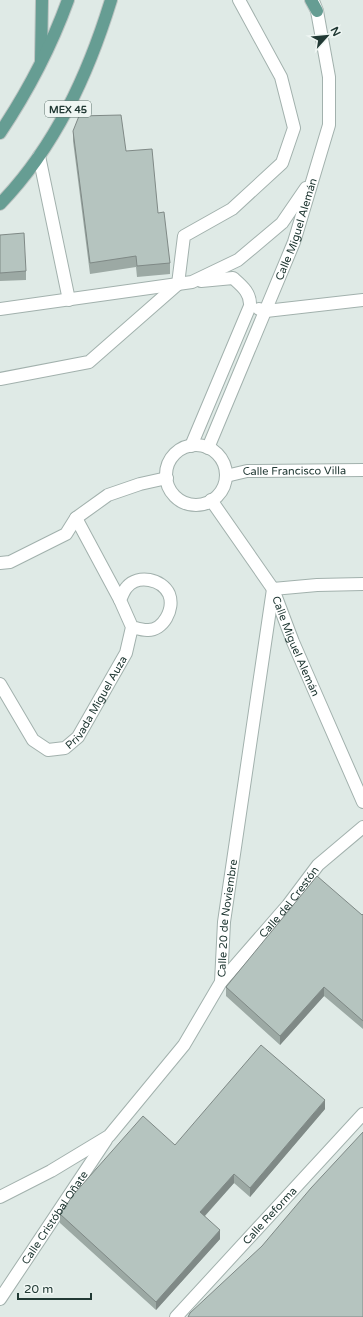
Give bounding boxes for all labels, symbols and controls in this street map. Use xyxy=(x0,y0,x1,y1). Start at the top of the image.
north arrow xyxy=(307,16,347,56)
text: N xyxy=(328,25,343,39)
road number: MEX 45 xyxy=(45,101,91,117)
street label: Calle Miguel Alemán xyxy=(273,177,320,282)
street label: Calle Francisco Villa xyxy=(242,464,346,479)
street label: Calle Miguel Alemán xyxy=(269,594,322,698)
street label: Privada Miguel Auza xyxy=(63,654,130,752)
street label: Calle 20 de Noviembre xyxy=(215,858,240,978)
street label: Calle del Crestón xyxy=(257,864,322,941)
street label: Calle Cristóbal Oñate xyxy=(19,1168,91,1267)
street label: Calle Reforma xyxy=(240,1184,300,1247)
scale bar xyxy=(18,1275,91,1301)
text: 20 m xyxy=(24,1282,53,1296)

